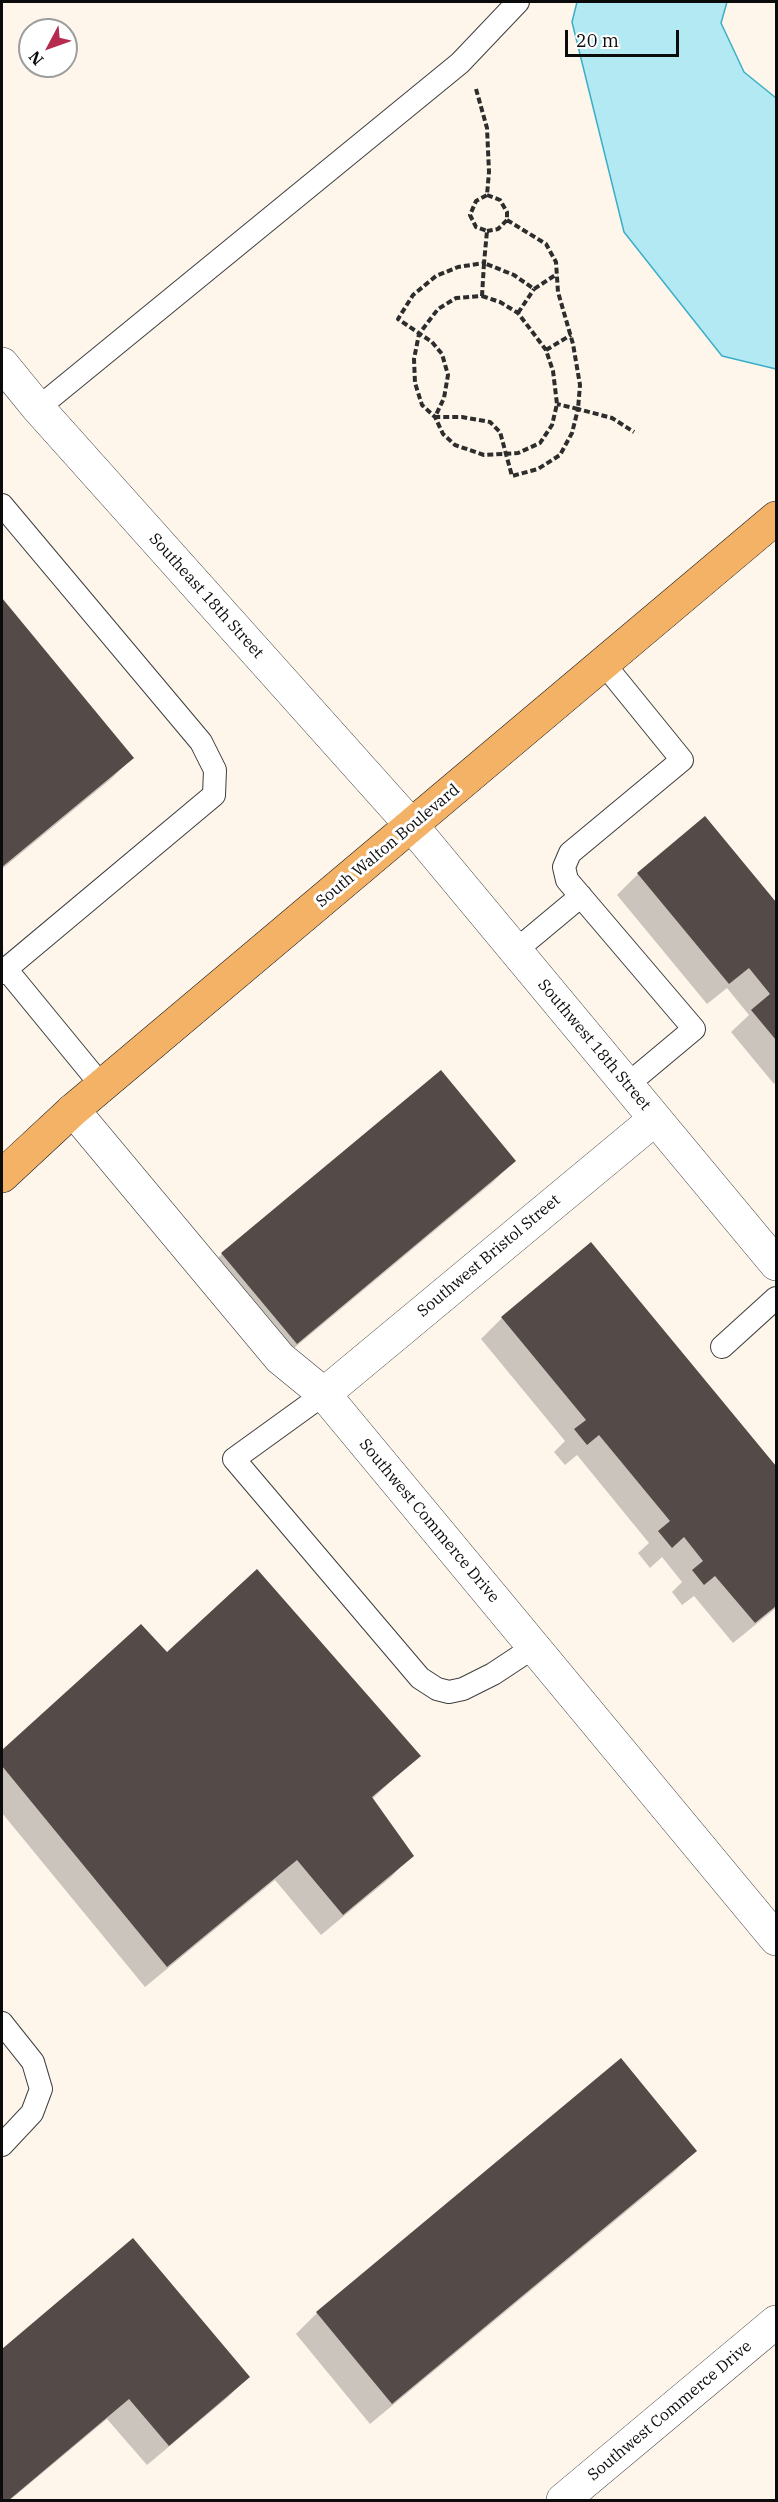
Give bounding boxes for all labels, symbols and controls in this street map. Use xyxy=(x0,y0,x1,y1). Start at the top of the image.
north arrow xyxy=(18,18,78,78)
scale bar xyxy=(568,18,682,56)
text: 20 m xyxy=(576,29,619,52)
text: N xyxy=(24,47,48,70)
street label: Southeast 18th Street xyxy=(145,529,267,663)
street label: South Walton Boulevard xyxy=(312,780,464,912)
street label: Southwest 18th Street xyxy=(534,976,654,1114)
street label: Southwest Bristol Street xyxy=(414,1191,564,1321)
street label: Southwest Commerce Drive xyxy=(355,1435,503,1607)
street label: Southwest Commerce Drive xyxy=(584,2337,756,2485)

